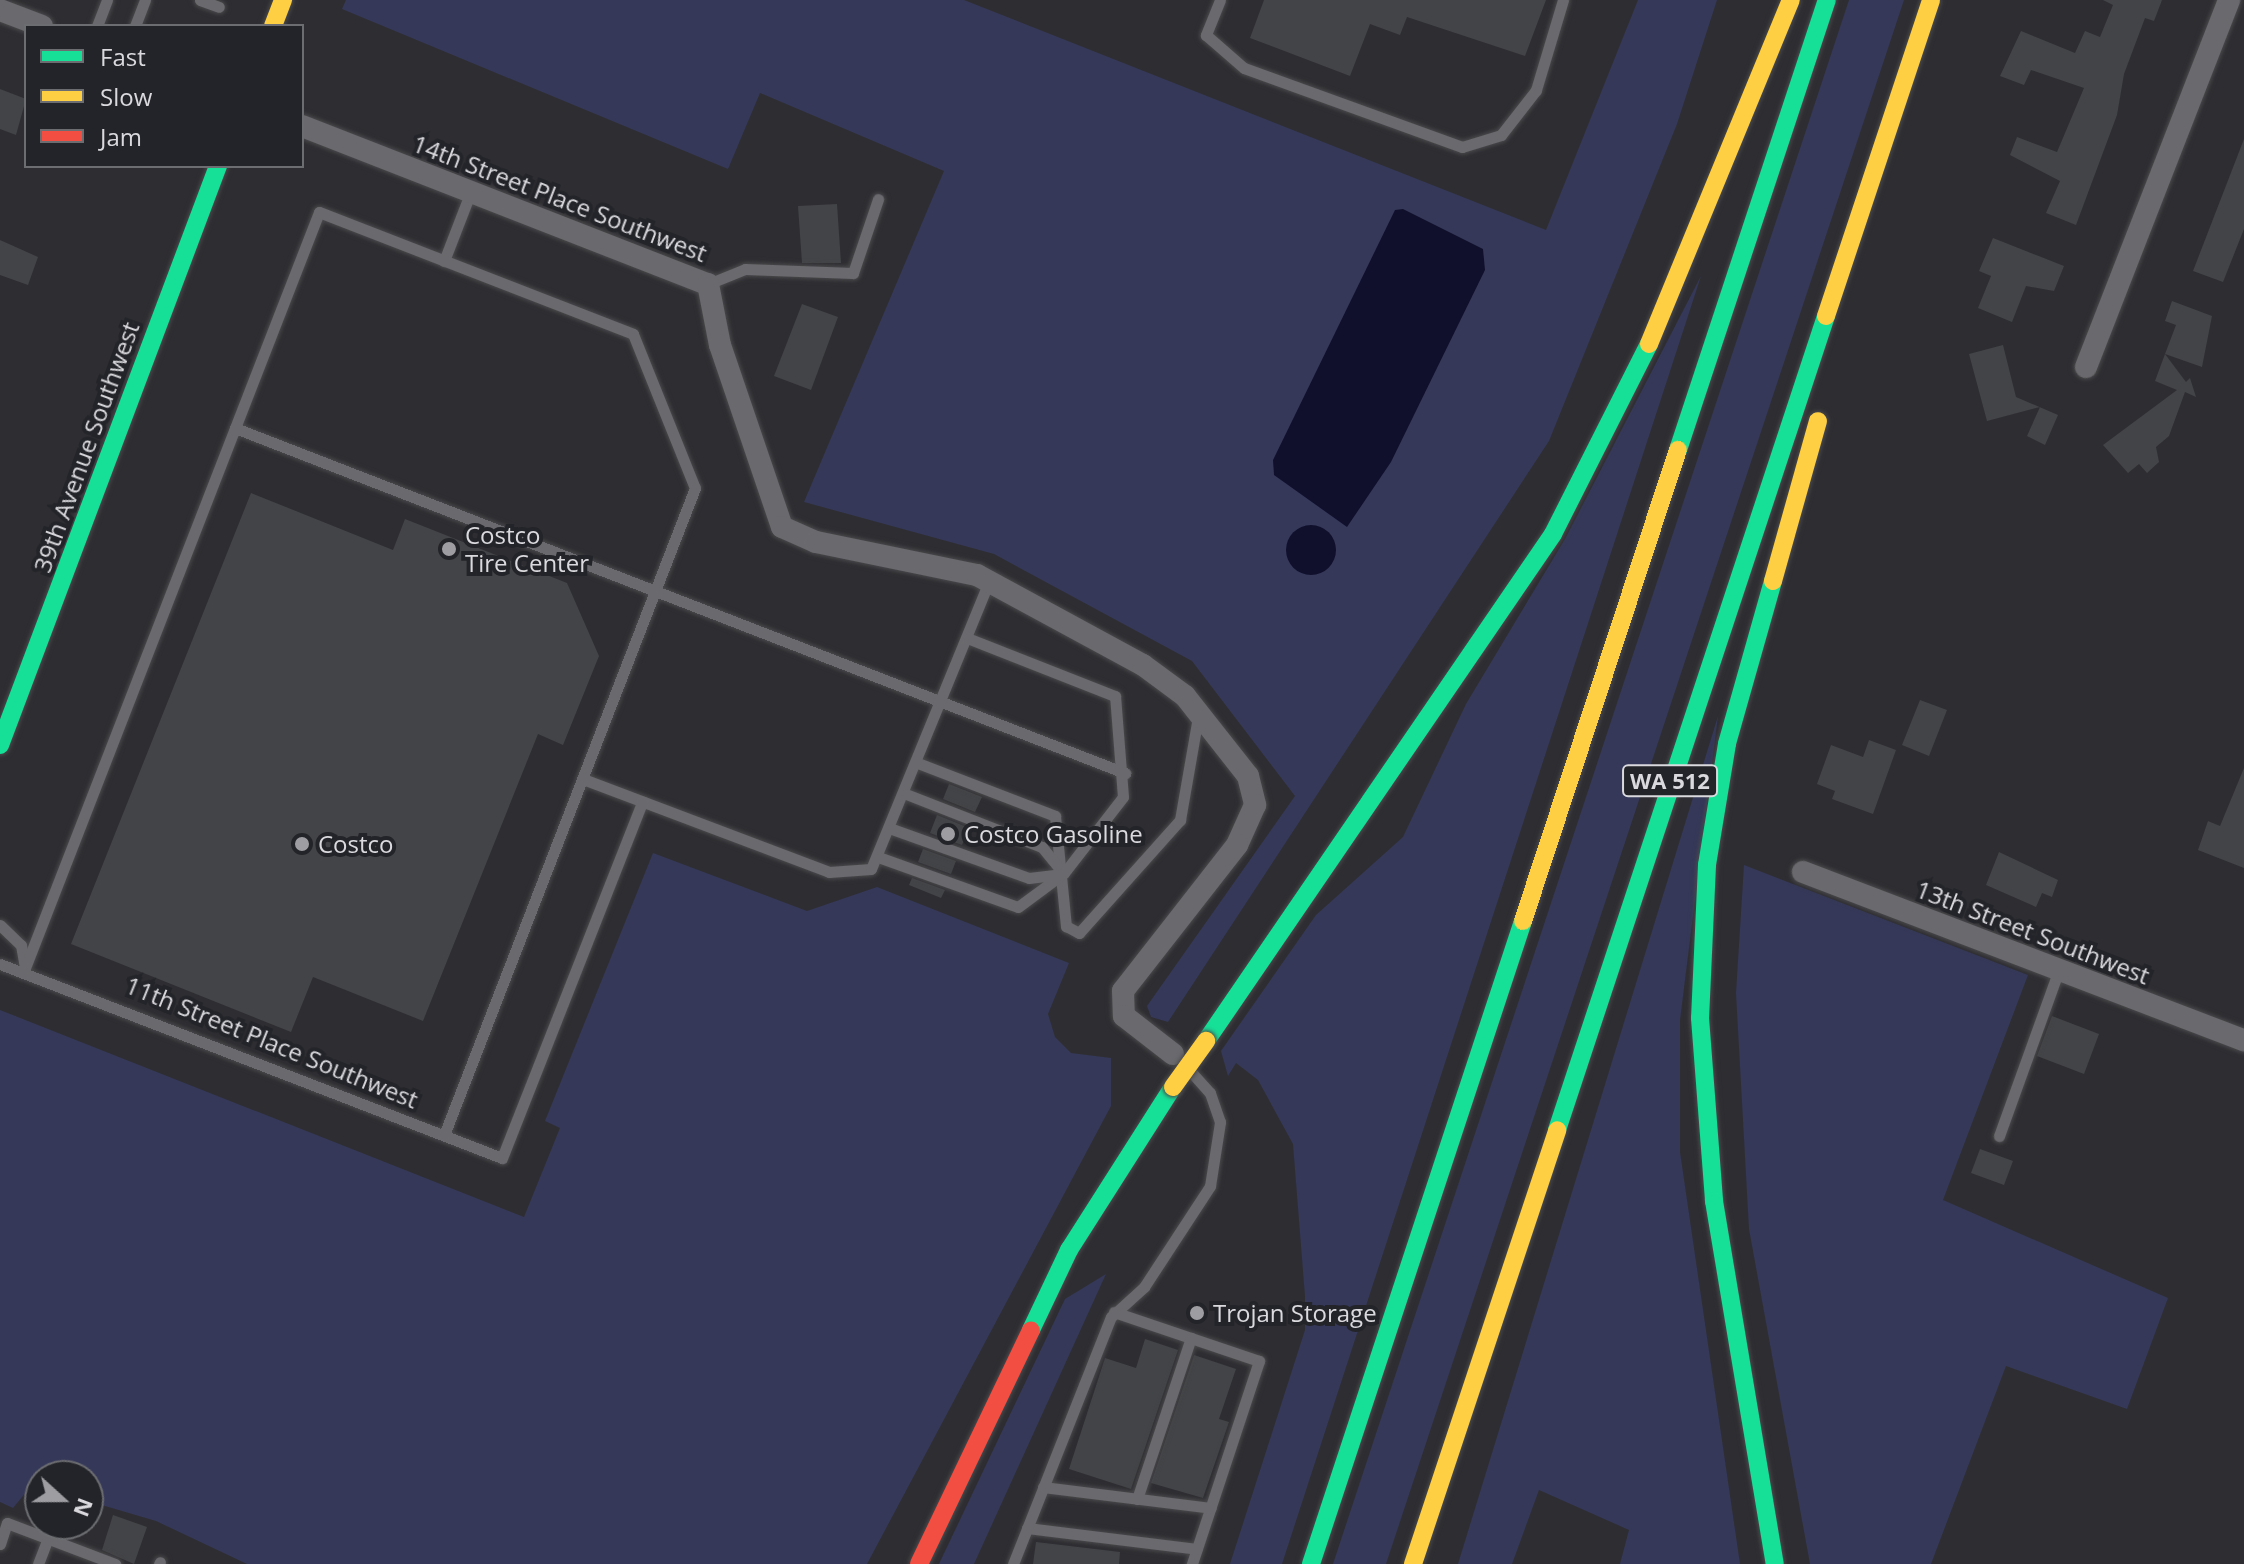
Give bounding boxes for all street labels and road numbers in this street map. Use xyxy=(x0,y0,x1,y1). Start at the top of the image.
street label: 14th Street Place Southwest xyxy=(409,128,711,268)
street label: 39th Avenue Southwest xyxy=(27,318,145,576)
road number: WA 512 xyxy=(1622,763,1718,799)
street label: 13th Street Southwest xyxy=(1912,874,2154,990)
street label: 11th Street Place Southwest xyxy=(122,970,422,1114)

